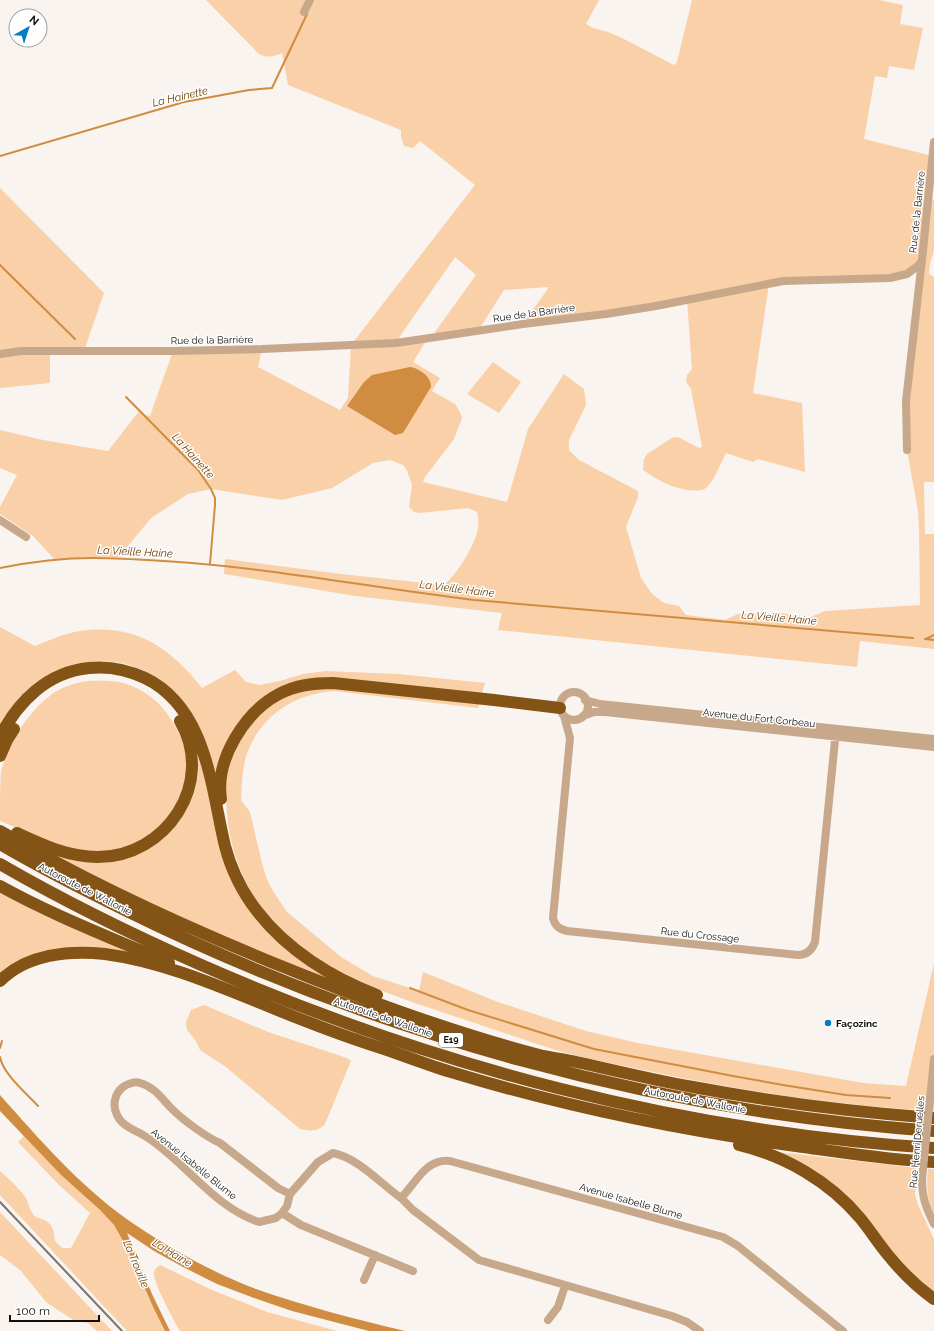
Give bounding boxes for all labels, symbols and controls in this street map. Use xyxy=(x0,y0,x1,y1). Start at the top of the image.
north arrow xyxy=(8,8,48,48)
text: N xyxy=(27,13,41,28)
water label: La Hainette xyxy=(151,84,209,110)
street label: Rue de la Barrière xyxy=(907,170,927,254)
street label: Rue de la Barrière xyxy=(492,302,576,324)
street label: Rue de la Barrière xyxy=(171,334,254,346)
water label: La Hainette xyxy=(169,431,217,481)
water label: La Vieille Haine xyxy=(97,544,173,560)
water label: La Vieille Haine xyxy=(419,578,495,600)
water label: La Vieille Haine xyxy=(741,608,817,628)
street label: Avenue du Fort Corbeau xyxy=(702,707,816,729)
street label: Autoroute de Wallonie xyxy=(36,861,134,917)
street label: Rue du Crossage xyxy=(660,925,740,945)
street label: Autoroute de Wallonie xyxy=(332,995,434,1039)
marker: Façozinc xyxy=(823,1018,833,1028)
place label: Façozinc xyxy=(836,1018,878,1029)
road number: E19 xyxy=(439,1033,463,1047)
street label: Autoroute de Wallonie xyxy=(643,1085,747,1115)
street label: Rue Henri Deruelles xyxy=(907,1095,927,1189)
street label: Avenue Isabelle Blume xyxy=(149,1126,239,1202)
street label: Avenue Isabelle Blume xyxy=(578,1181,684,1221)
water label: La Haine xyxy=(150,1236,194,1270)
water label: La Trouille xyxy=(120,1238,152,1290)
scale bar xyxy=(10,1297,99,1323)
text: 100 m xyxy=(16,1304,50,1318)

